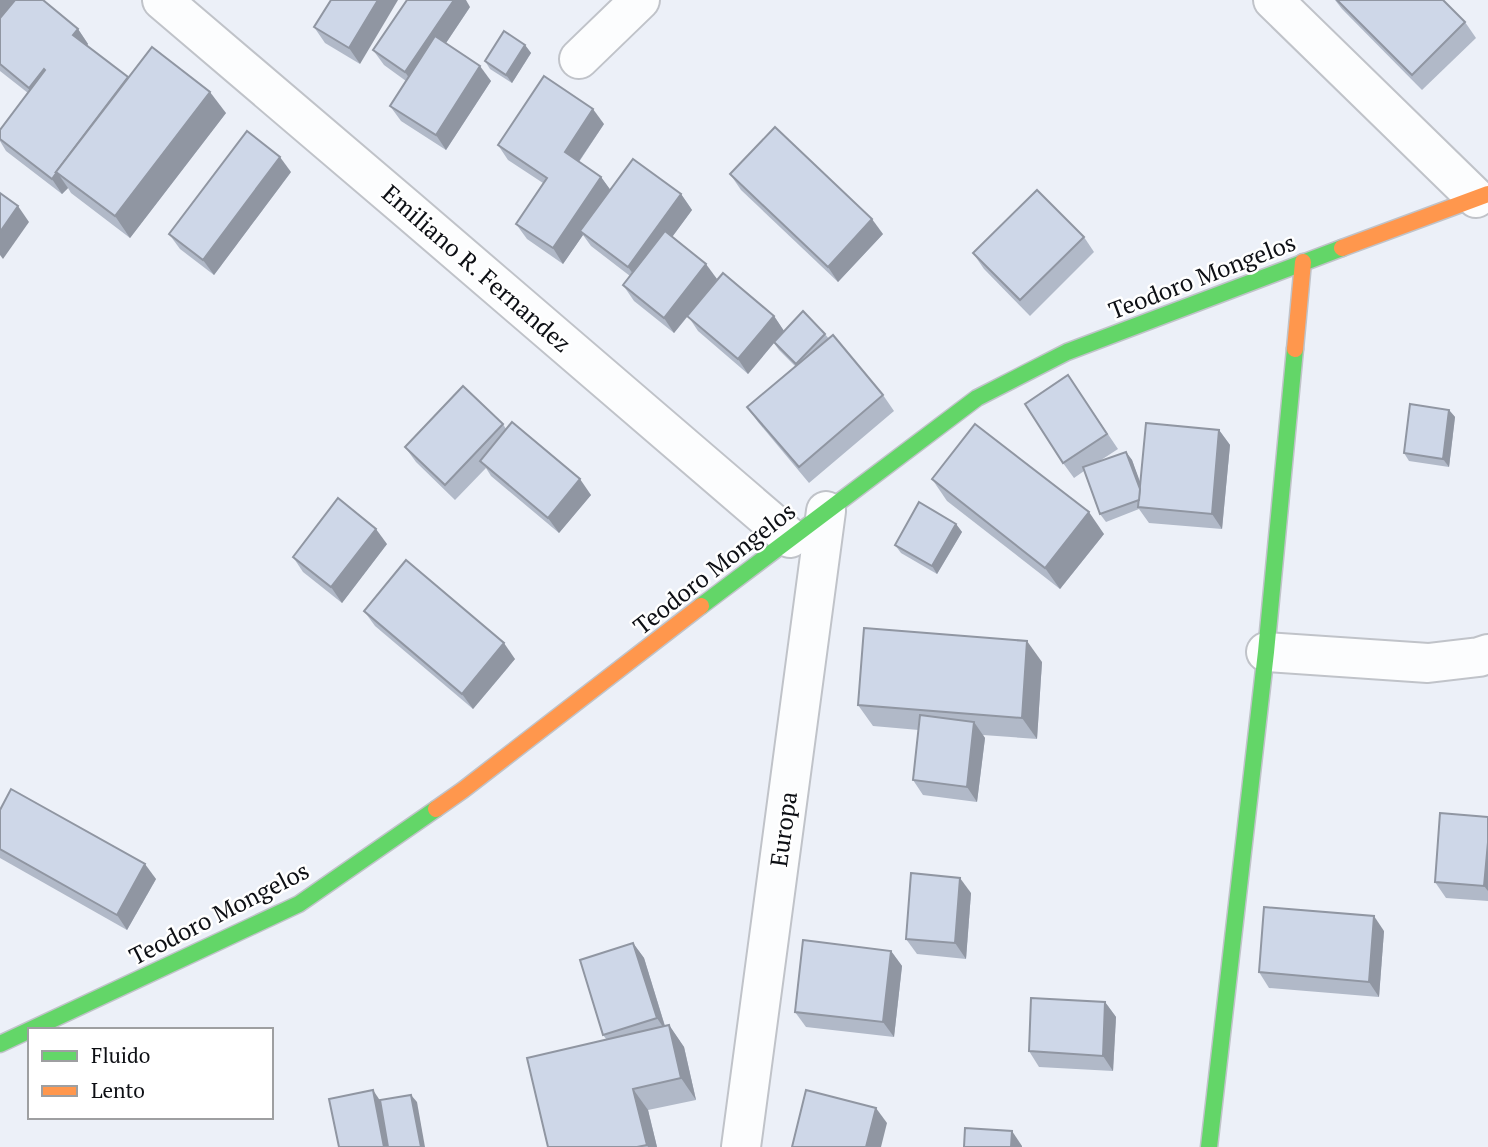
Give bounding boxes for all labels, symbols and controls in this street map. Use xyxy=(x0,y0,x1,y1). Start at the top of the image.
street label: Emiliano R. Fernandez xyxy=(376,177,578,359)
street label: Teodoro Mongelos xyxy=(1104,226,1300,326)
street label: Teodoro Mongelos xyxy=(626,495,802,641)
street label: Europa xyxy=(762,789,804,869)
street label: Teodoro Mongelos xyxy=(124,854,314,972)
legend xyxy=(28,1028,273,1119)
text: Fluido xyxy=(91,1041,150,1069)
text: Lento xyxy=(91,1076,145,1104)

